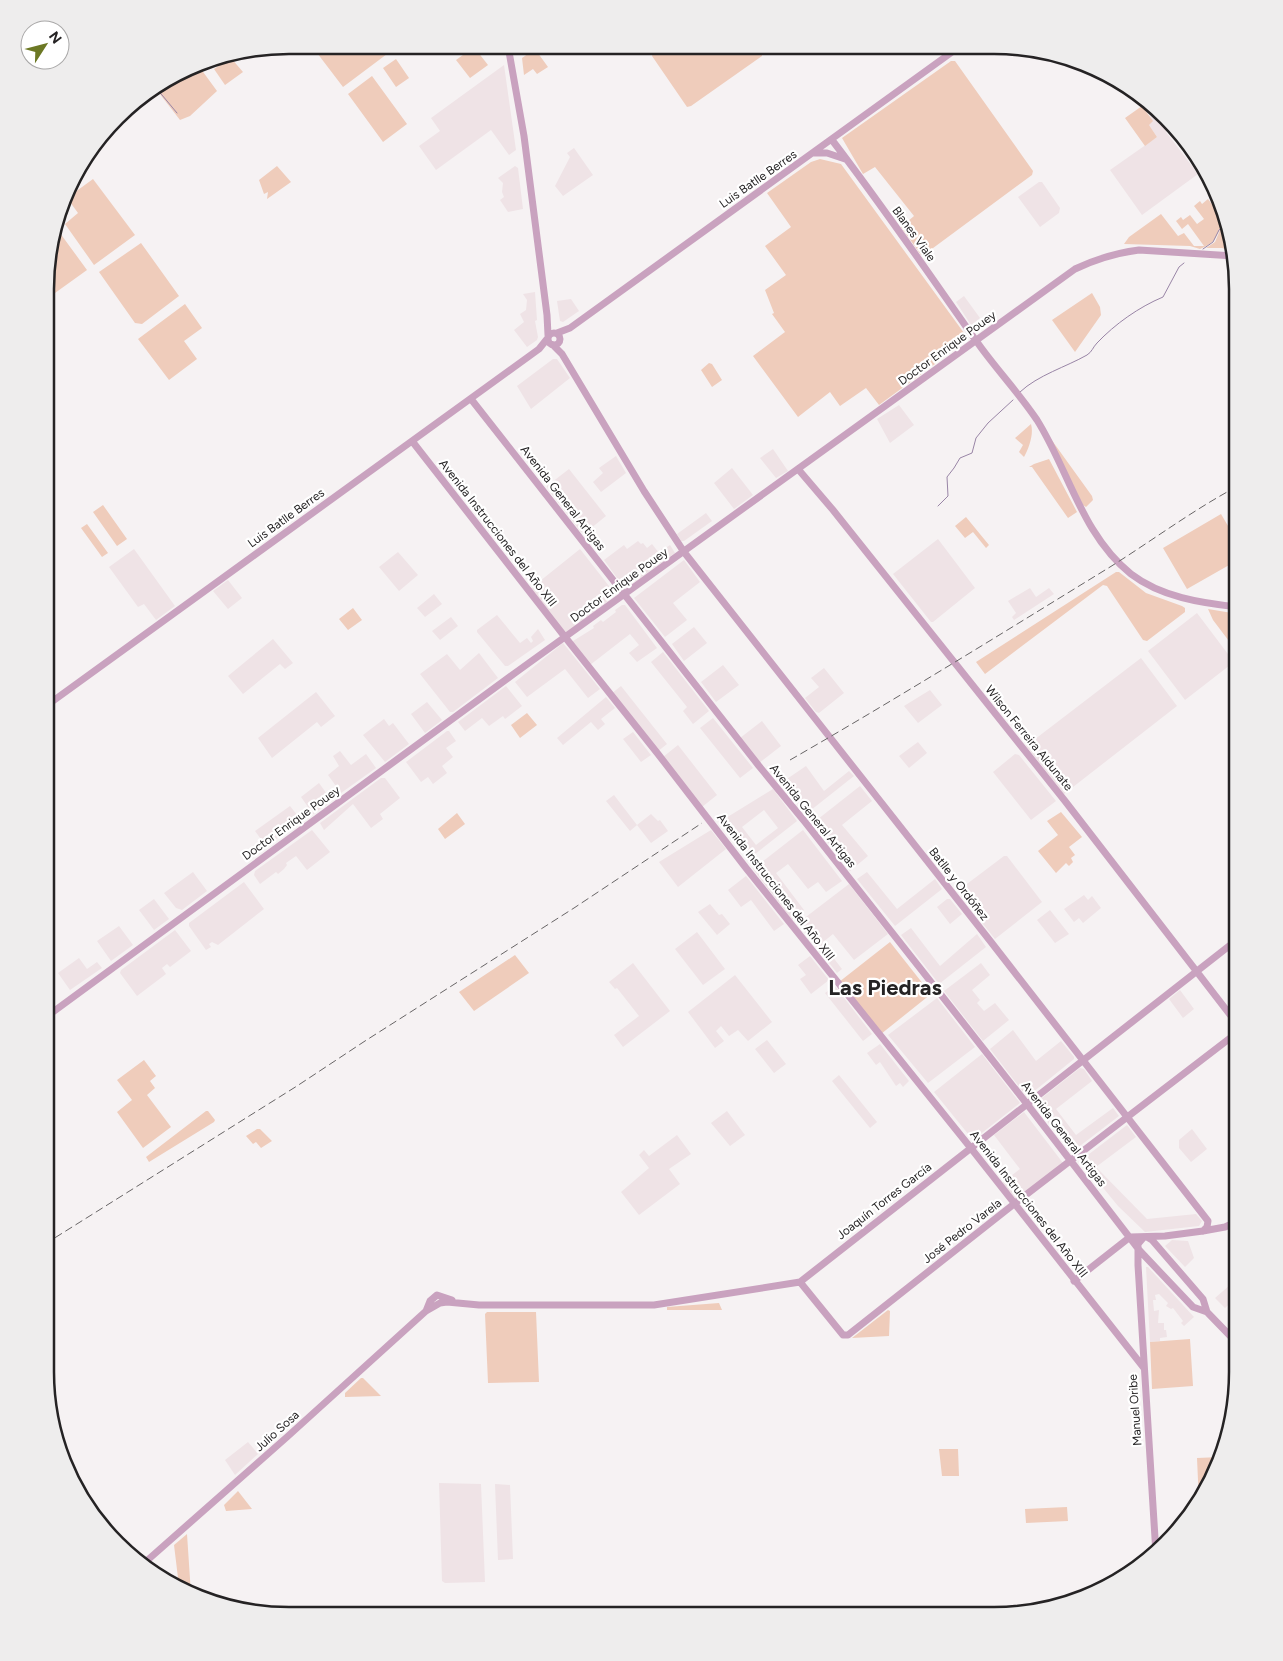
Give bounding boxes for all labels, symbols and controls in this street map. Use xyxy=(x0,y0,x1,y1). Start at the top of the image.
north arrow xyxy=(20,20,70,70)
text: N xyxy=(45,28,65,47)
street label: Luis Batlle Berres xyxy=(717,147,800,211)
street label: Blanes Viale xyxy=(889,204,939,264)
street label: Doctor Enrique Pouey xyxy=(895,307,999,388)
street label: Avenida General Artigas xyxy=(518,443,609,554)
street label: Avenida Instrucciones del Año XIII xyxy=(436,457,560,609)
street label: Luis Batlle Berres xyxy=(245,485,327,550)
street label: Doctor Enrique Pouey xyxy=(567,544,671,625)
street label: Wilson Ferreira Aldunate xyxy=(982,683,1076,794)
street label: Avenida General Artigas xyxy=(767,761,859,871)
street label: Doctor Enrique Pouey xyxy=(239,782,343,863)
street label: Avenida Instrucciones del Año XIII xyxy=(714,811,838,963)
street label: Batlle y Ordóñez xyxy=(926,845,992,923)
district label: Las Piedras xyxy=(828,974,942,1001)
street label: Avenida General Artigas xyxy=(1019,1079,1110,1190)
street label: Avenida Instrucciones del Año XIII xyxy=(967,1128,1091,1280)
street label: Joaquín Torres García xyxy=(834,1160,934,1242)
street label: José Pedro Varela xyxy=(920,1196,1004,1266)
street label: Manuel Oribe xyxy=(1125,1373,1144,1446)
street label: Julio Sosa xyxy=(252,1408,302,1454)

